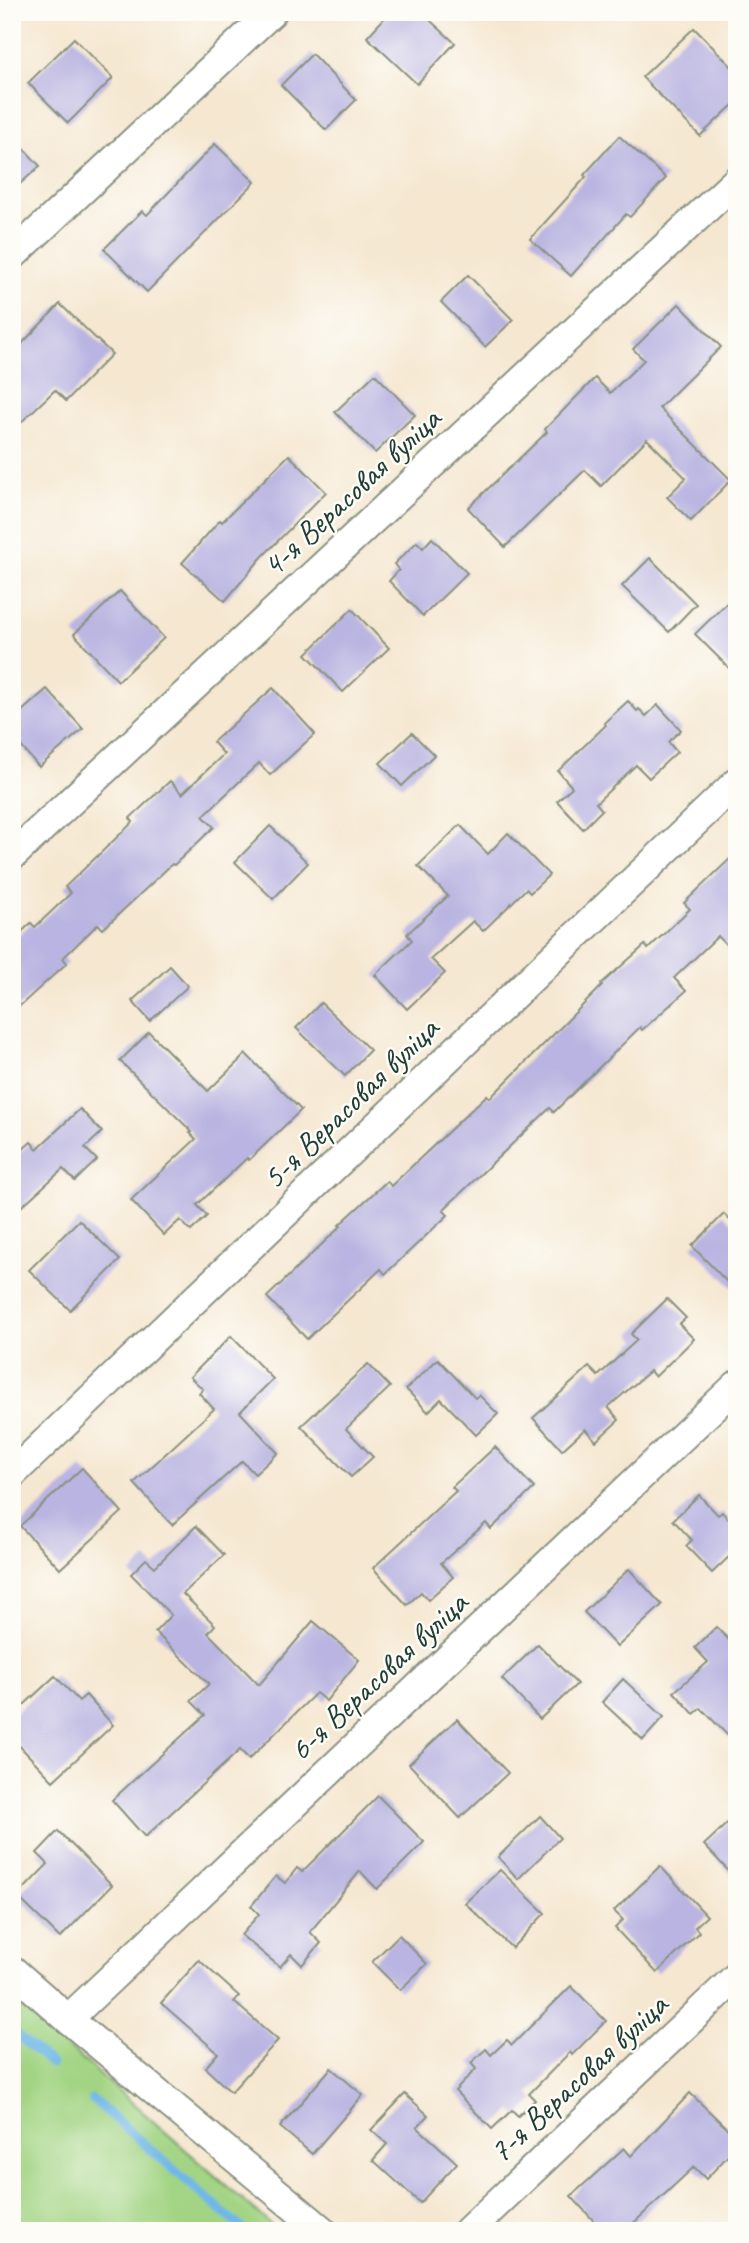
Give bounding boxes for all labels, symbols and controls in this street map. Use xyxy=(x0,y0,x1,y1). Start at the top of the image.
street label: 4-я Верасовая вуліца xyxy=(253,396,451,586)
street label: 5-я Верасовая вуліца xyxy=(253,1006,449,1198)
street label: 6-я Верасовая вуліца xyxy=(280,1580,478,1770)
street label: 7-я Верасовая вуліца xyxy=(480,1982,678,2172)

